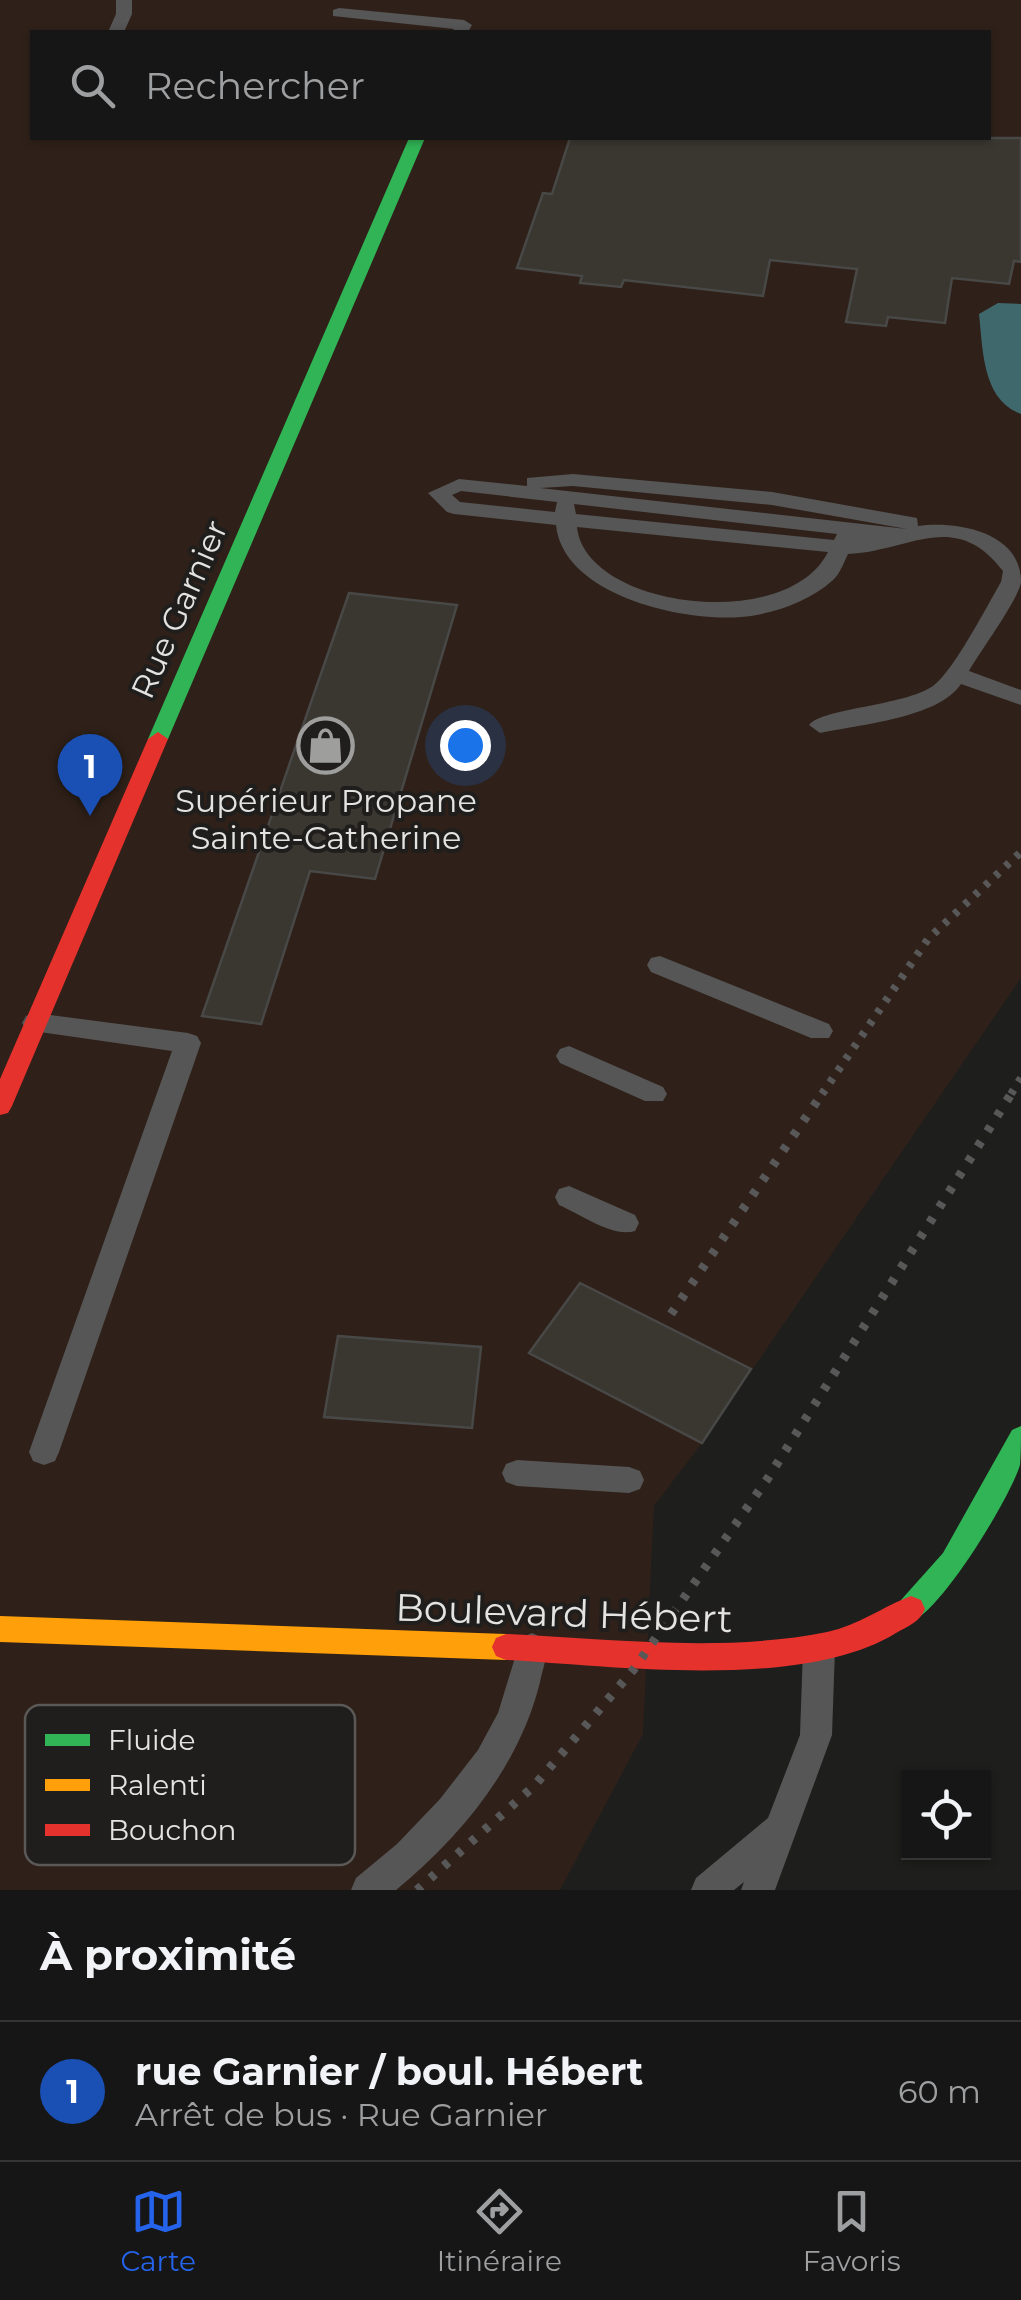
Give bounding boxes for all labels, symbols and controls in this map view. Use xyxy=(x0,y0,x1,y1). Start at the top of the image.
search box xyxy=(30,30,991,140)
icon: search xyxy=(65,58,120,113)
text: Rechercher xyxy=(145,62,365,109)
street label: Rue Garnier xyxy=(122,514,236,704)
shop icon: Supérieur Propane Sainte-Catherine xyxy=(296,716,356,776)
your location xyxy=(440,720,491,771)
pin: 1 xyxy=(58,734,122,816)
place label: Supérieur Propane Sainte-Catherine xyxy=(175,781,477,857)
street label: Boulevard Hébert xyxy=(395,1584,733,1642)
legend xyxy=(25,1705,355,1865)
text: Fluide xyxy=(108,1723,196,1757)
text: Ralenti xyxy=(108,1768,207,1802)
map controls xyxy=(901,1770,991,1860)
button: locate xyxy=(901,1770,991,1860)
text: Bouchon xyxy=(108,1813,236,1847)
text: À proximité xyxy=(40,1929,296,1981)
text: rue Garnier / boul. Hébert xyxy=(135,2048,643,2095)
text: 1 xyxy=(66,2072,79,2111)
text: 60 m xyxy=(898,2072,981,2111)
text: Arrêt de bus · Rue Garnier xyxy=(135,2095,548,2134)
tab: Carte xyxy=(120,2184,196,2278)
tab: Itinéraire xyxy=(437,2184,562,2278)
tab: Favoris xyxy=(803,2184,901,2278)

